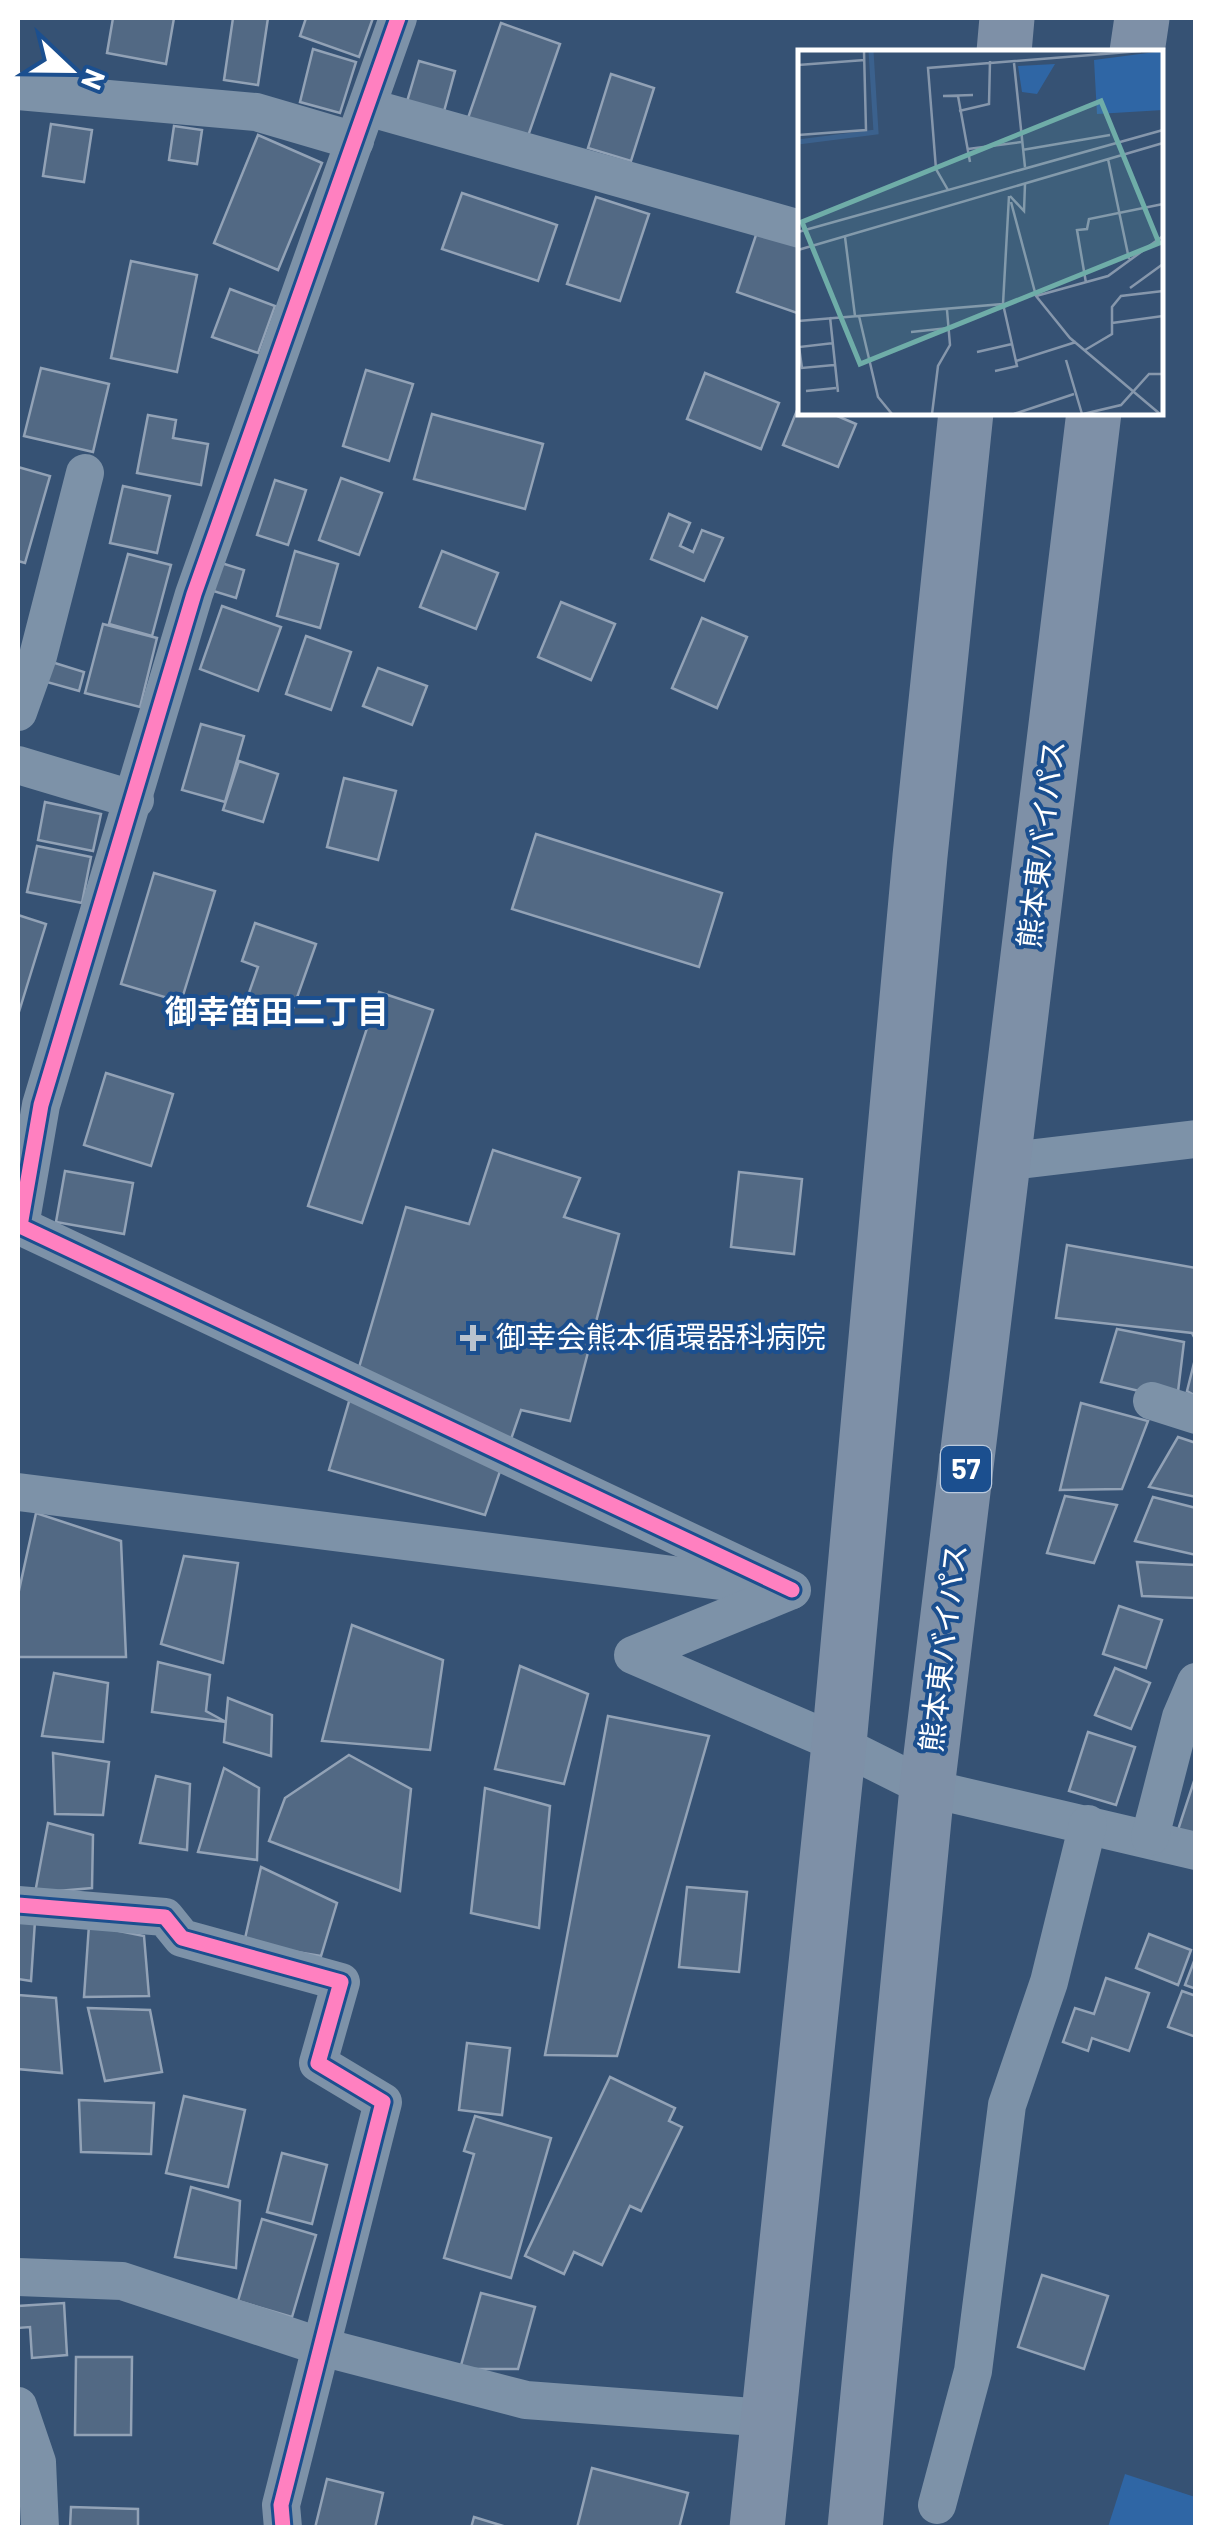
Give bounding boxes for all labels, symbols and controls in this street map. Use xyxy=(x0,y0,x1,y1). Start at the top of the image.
north arrow xyxy=(20,20,120,120)
inset map xyxy=(798,50,1163,415)
text: N xyxy=(75,65,113,95)
street label: 熊本東バイパス xyxy=(1009,738,1071,950)
district label: 御幸笛田二丁目 xyxy=(165,991,389,1029)
place label: 御幸会熊本循環器科病院 xyxy=(496,1318,826,1354)
marker: 御幸会熊本循環器科病院 xyxy=(460,1325,486,1351)
road number: 57 xyxy=(941,1446,991,1492)
street label: 熊本東バイパス xyxy=(911,1542,973,1754)

